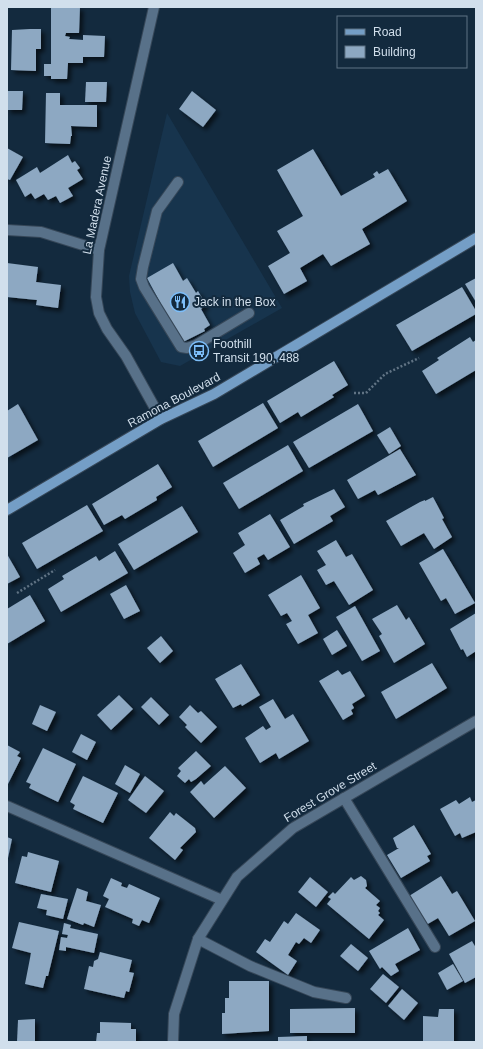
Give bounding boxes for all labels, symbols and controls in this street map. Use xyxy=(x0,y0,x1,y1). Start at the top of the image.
legend xyxy=(337,16,467,68)
text: Road xyxy=(373,25,402,39)
text: Building xyxy=(373,45,416,59)
street label: La Madera Avenue xyxy=(80,154,114,256)
restaurant icon: Jack in the Box xyxy=(169,291,191,313)
place label: Jack in the Box xyxy=(194,295,275,309)
place label: Foothill Transit 190, 488 xyxy=(213,337,300,365)
bus stop icon: Foothill Transit 190, 488 xyxy=(188,340,210,362)
street label: Ramona Boulevard xyxy=(125,370,223,430)
street label: Forest Grove Street xyxy=(281,759,379,825)

